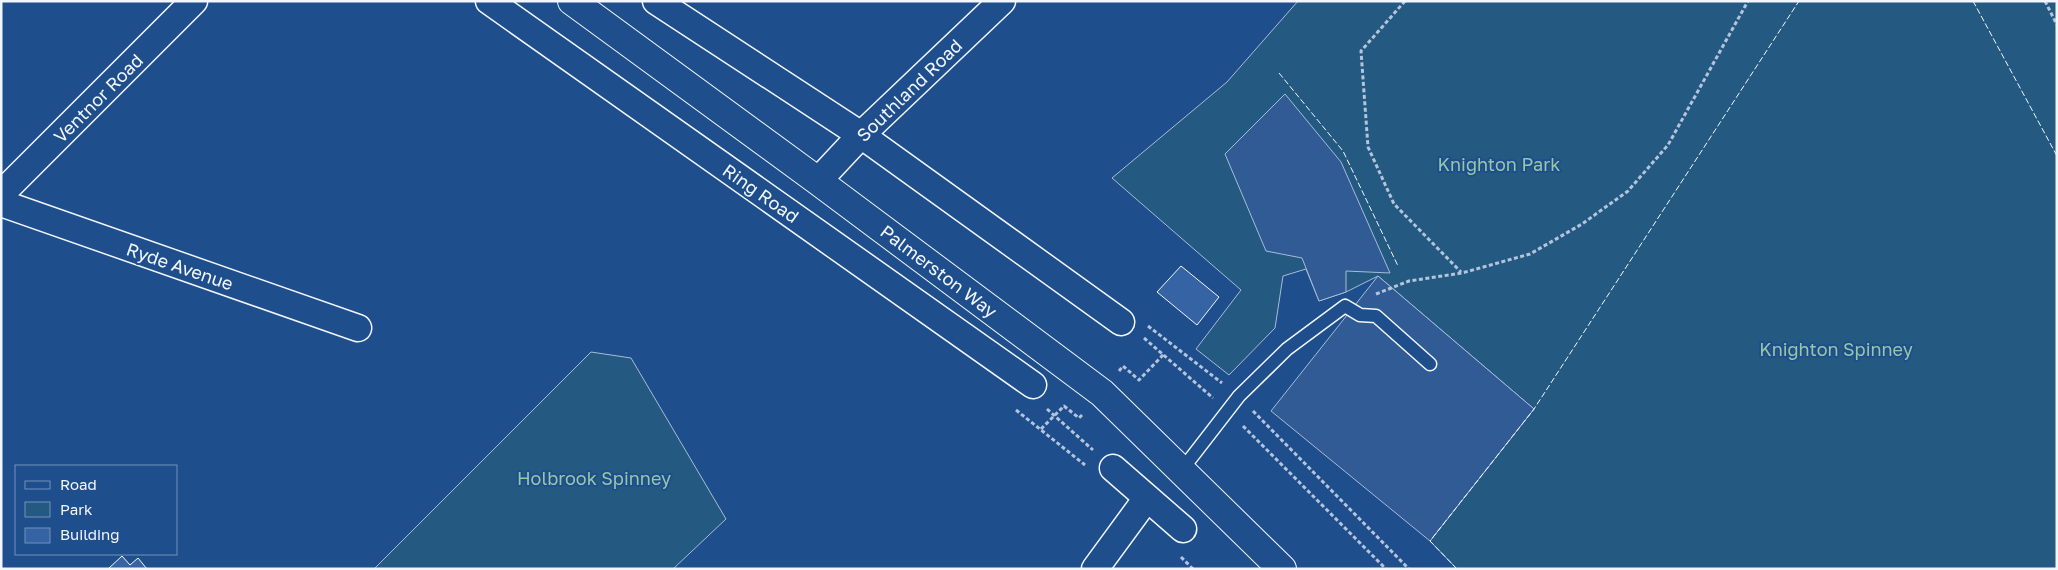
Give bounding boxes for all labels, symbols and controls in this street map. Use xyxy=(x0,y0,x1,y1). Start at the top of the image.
street label: Southland Road xyxy=(852,34,966,146)
street label: Ventnor Road xyxy=(49,49,147,147)
park label: Knighton Park xyxy=(1438,153,1560,175)
street label: Ring Road xyxy=(719,159,803,227)
street label: Palmerston Way xyxy=(876,220,1002,322)
street label: Ryde Avenue xyxy=(124,237,236,295)
park label: Knighton Spinney xyxy=(1759,338,1913,360)
legend xyxy=(15,465,178,555)
park label: Holbrook Spinney xyxy=(517,467,671,489)
text: Road xyxy=(60,475,97,493)
text: Park xyxy=(60,500,93,518)
text: Building xyxy=(60,525,120,543)

